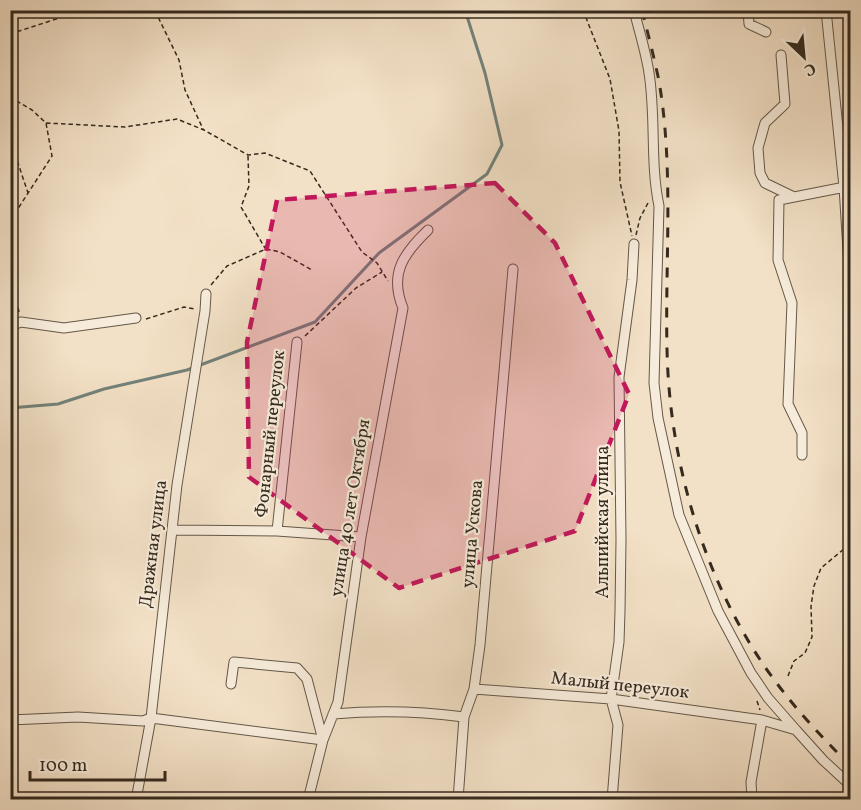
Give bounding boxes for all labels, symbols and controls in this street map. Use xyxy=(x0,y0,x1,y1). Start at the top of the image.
north arrow xyxy=(774,27,834,87)
text: С xyxy=(800,57,819,81)
street label: Фонарный переулок xyxy=(250,349,292,519)
street label: улица 40 лет Октября xyxy=(325,417,377,599)
street label: Альпийская улица xyxy=(591,446,616,598)
street label: Дражная улица xyxy=(134,478,174,610)
street label: улица Ускова xyxy=(456,479,490,589)
street label: Малый переулок xyxy=(550,666,691,706)
scale bar xyxy=(30,744,165,782)
text: 100 m xyxy=(39,754,88,779)

